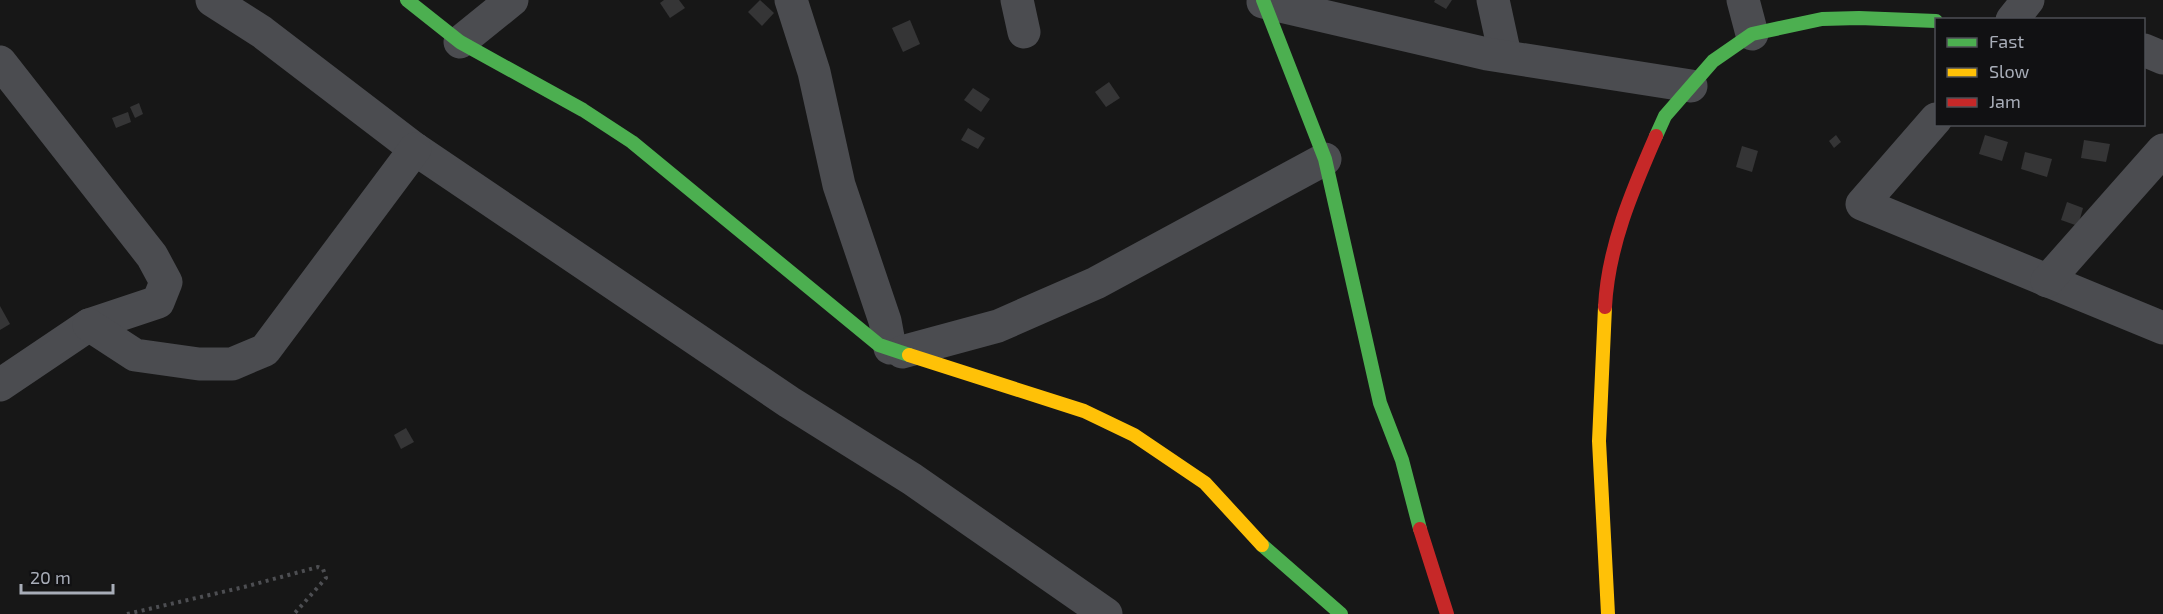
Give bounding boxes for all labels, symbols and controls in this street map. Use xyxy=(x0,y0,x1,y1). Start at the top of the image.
legend xyxy=(1935,18,2145,126)
text: Fast xyxy=(1989,30,2024,52)
text: Slow xyxy=(1989,60,2030,82)
text: Jam xyxy=(1989,90,2021,112)
scale bar xyxy=(21,557,112,595)
text: 20 m xyxy=(30,566,71,588)

